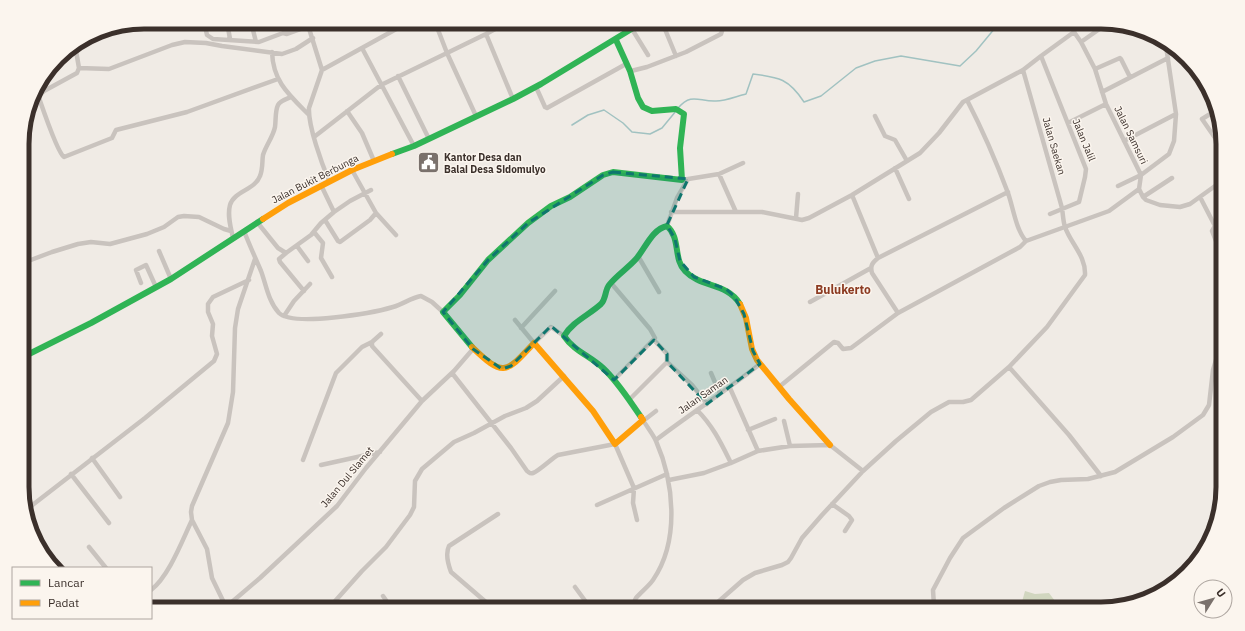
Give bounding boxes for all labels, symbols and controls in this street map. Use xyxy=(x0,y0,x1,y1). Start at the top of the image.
street label: Jalan Samsuri xyxy=(1111,104,1151,166)
street label: Jalan Saekan xyxy=(1040,116,1068,176)
street label: Jalan Jalil xyxy=(1070,117,1099,164)
public building icon: Kantor Desa dan Balai Desa Sidomulyo xyxy=(416,150,442,176)
street label: Jalan Bukit Berbunga xyxy=(269,151,361,207)
place label: Kantor Desa dan Balai Desa Sidomulyo xyxy=(444,151,546,176)
district label: Bulukerto xyxy=(815,282,871,297)
street label: Jalan Saman xyxy=(676,373,730,417)
street label: Jalan Dul Slamet xyxy=(318,443,377,510)
legend xyxy=(12,567,152,619)
text: Lancar xyxy=(48,575,85,590)
north arrow xyxy=(1193,579,1233,619)
text: U xyxy=(1213,586,1229,600)
text: Padat xyxy=(48,595,79,610)

